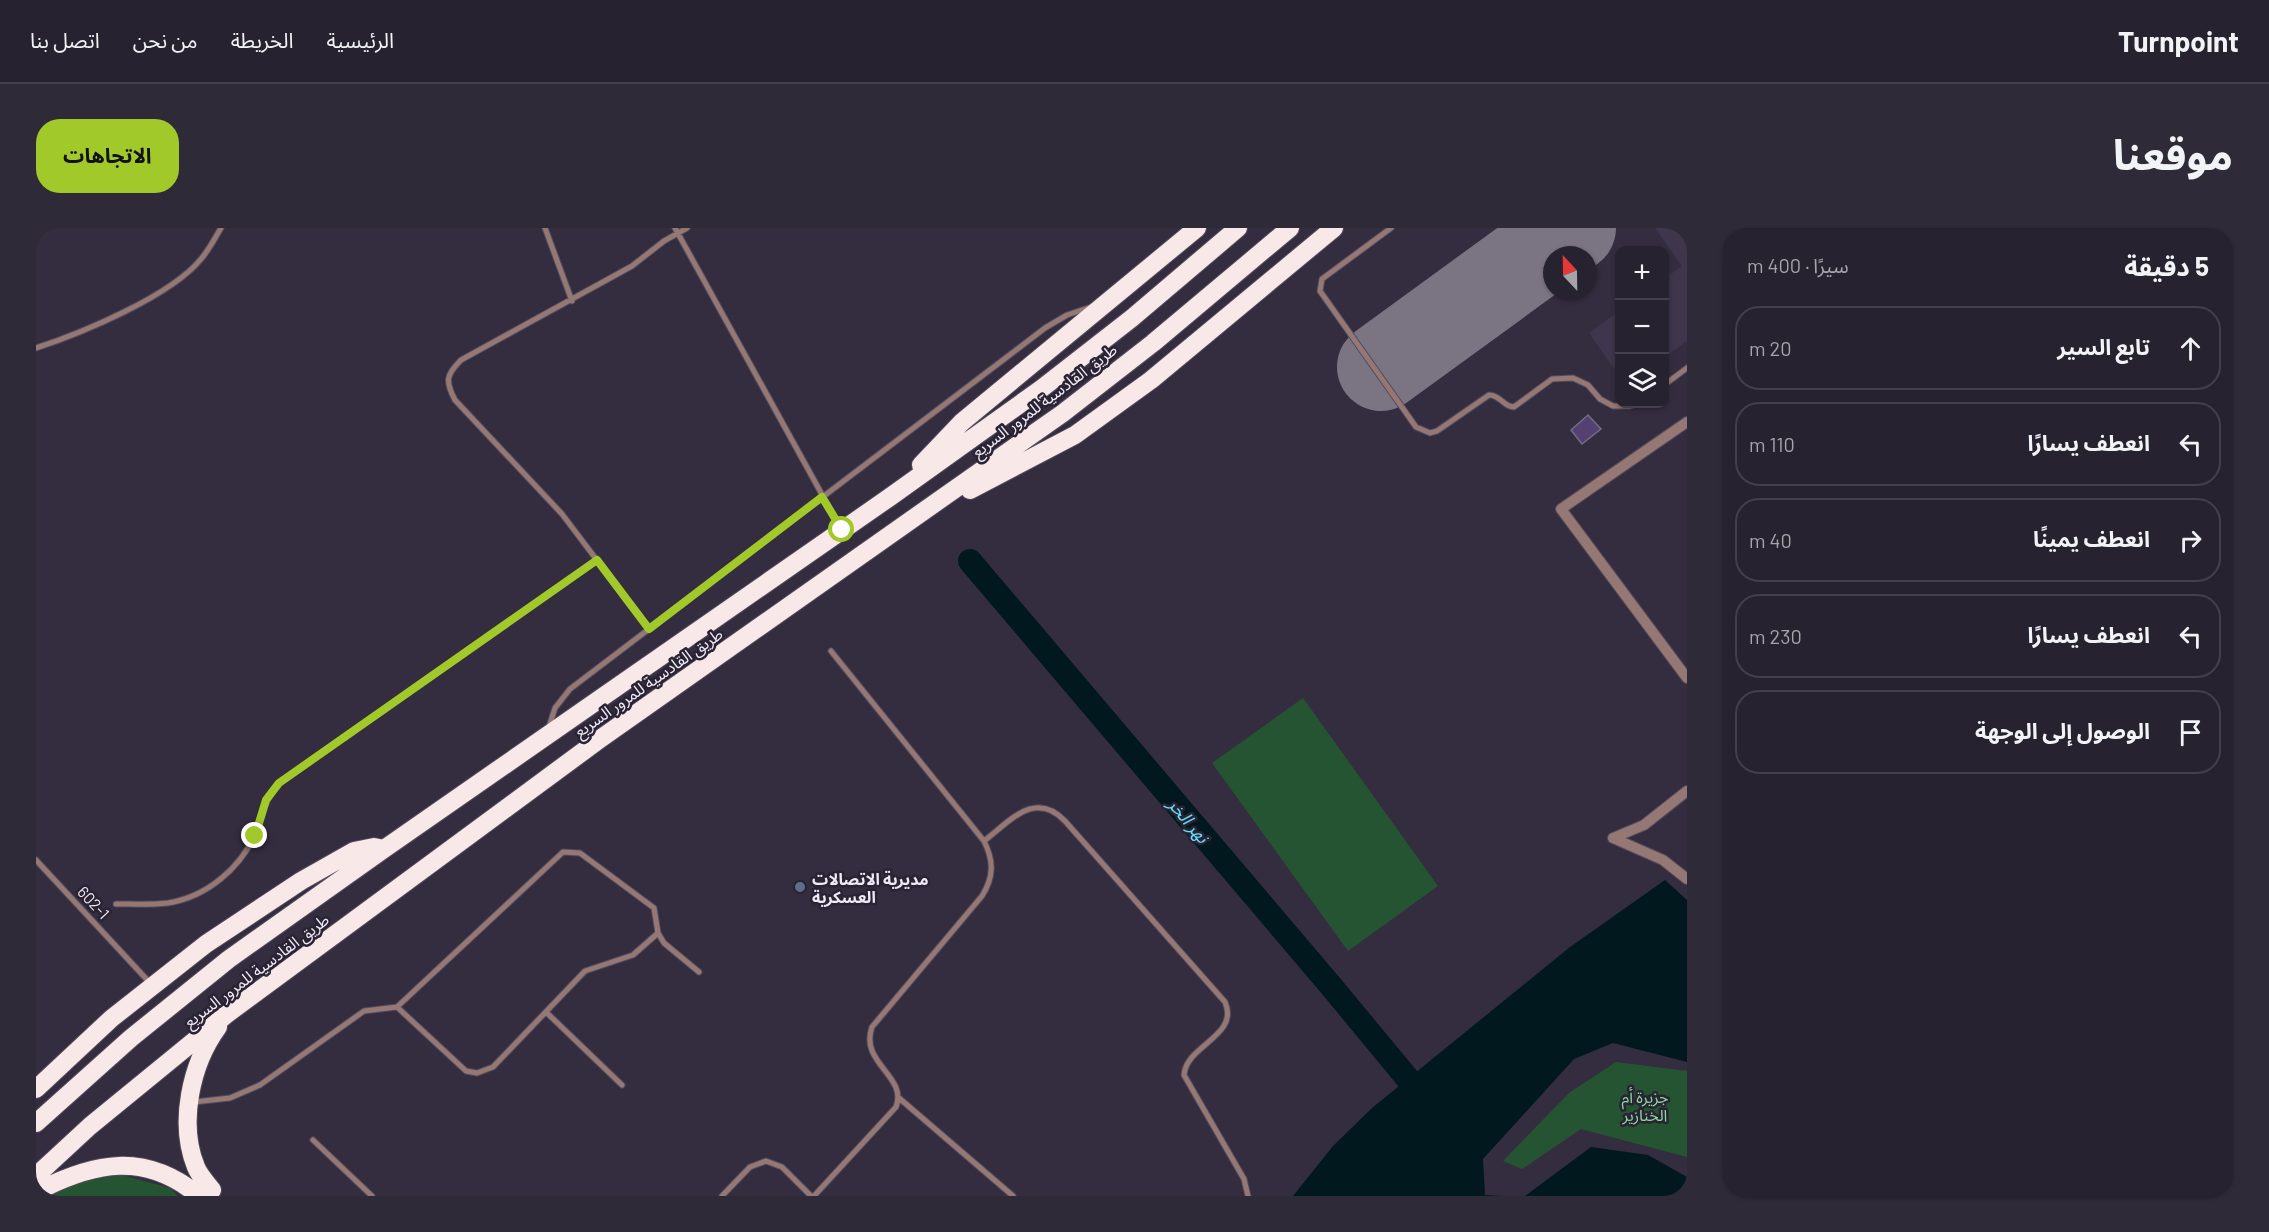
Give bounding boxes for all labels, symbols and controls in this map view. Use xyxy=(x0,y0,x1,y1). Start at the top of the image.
text: Turnpoint xyxy=(2118,24,2239,58)
text: اتصل بنا xyxy=(30,27,100,52)
text: من نحن xyxy=(133,27,198,52)
text: الخريطة xyxy=(231,27,294,52)
text: الرئيسية xyxy=(327,27,394,52)
button: الاتجاهات xyxy=(36,119,179,193)
text: موقعنا xyxy=(2113,128,2233,178)
north arrow xyxy=(1543,246,1597,300)
map controls xyxy=(1615,246,1669,408)
button: + xyxy=(1615,246,1669,300)
text: 5 دقيقة xyxy=(2124,250,2209,281)
text: سيرًا · 400 m xyxy=(1747,253,1849,277)
button: − xyxy=(1615,300,1669,354)
icon: ahead xyxy=(2174,332,2207,365)
text: تابع السير xyxy=(2057,333,2150,359)
text: 20 m xyxy=(1749,336,1792,360)
street label: طريق القادسية للمرور السريع xyxy=(968,339,1123,464)
button: layers xyxy=(1615,354,1669,408)
icon: left xyxy=(2174,428,2207,461)
text: انعطف يسارًا xyxy=(2027,429,2150,455)
text: 110 m xyxy=(1749,432,1795,456)
route start xyxy=(828,516,854,542)
icon: right xyxy=(2174,524,2207,557)
text: انعطف يمينًا xyxy=(2033,525,2150,551)
text: 40 m xyxy=(1749,528,1792,552)
icon: left xyxy=(2174,620,2207,653)
text: انعطف يسارًا xyxy=(2027,621,2150,647)
street label: طريق القادسية للمرور السريع xyxy=(570,623,728,744)
text: 230 m xyxy=(1749,624,1802,648)
icon: arrive xyxy=(2174,716,2207,749)
text: الوصول إلى الوجهة xyxy=(1975,717,2150,743)
water label: نهر الخر xyxy=(1162,791,1216,849)
route end xyxy=(241,822,267,848)
place label: مديرية الاتصالات العسكرية xyxy=(812,869,929,907)
marker: مديرية الاتصالات العسكرية xyxy=(793,880,807,894)
street label: 602-1 xyxy=(74,882,114,922)
street label: طريق القادسية للمرور السريع xyxy=(180,909,335,1034)
park label: جزيرة أم الخنازير xyxy=(1622,1087,1668,1125)

